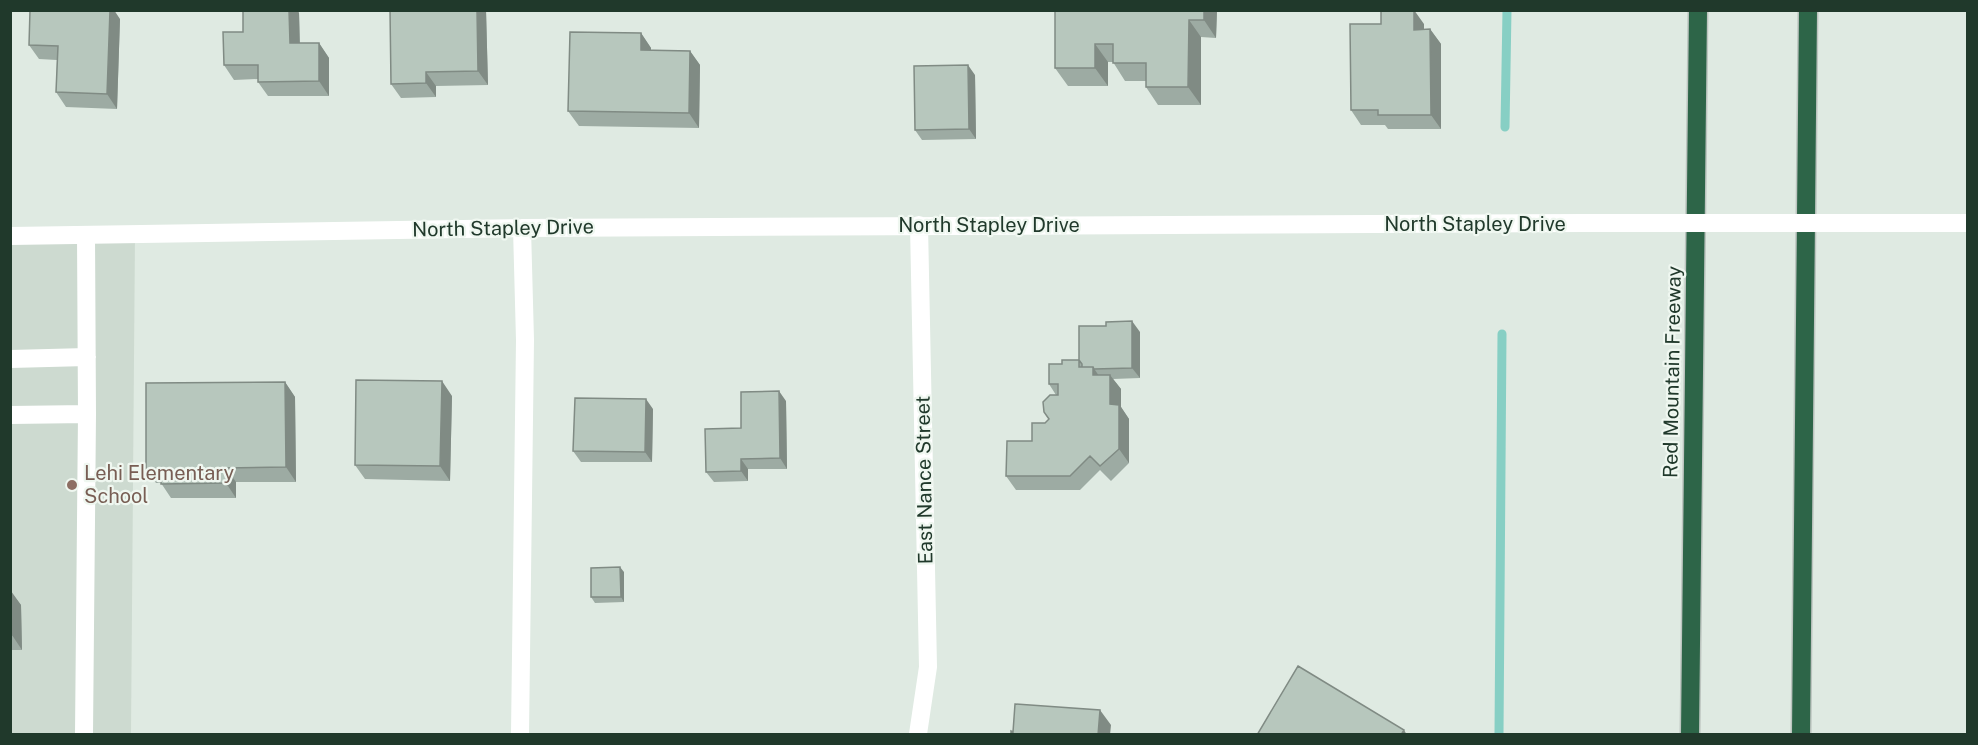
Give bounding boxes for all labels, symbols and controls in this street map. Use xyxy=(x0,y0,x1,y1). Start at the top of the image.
street label: North Stapley Drive xyxy=(1384,212,1566,236)
street label: North Stapley Drive xyxy=(898,213,1080,237)
street label: North Stapley Drive xyxy=(412,214,594,242)
street label: Red Mountain Freeway xyxy=(1658,265,1686,478)
street label: East Nance Street xyxy=(911,395,937,565)
place label: Lehi Elementary School xyxy=(84,461,234,508)
marker: Lehi Elementary School xyxy=(65,478,79,492)

